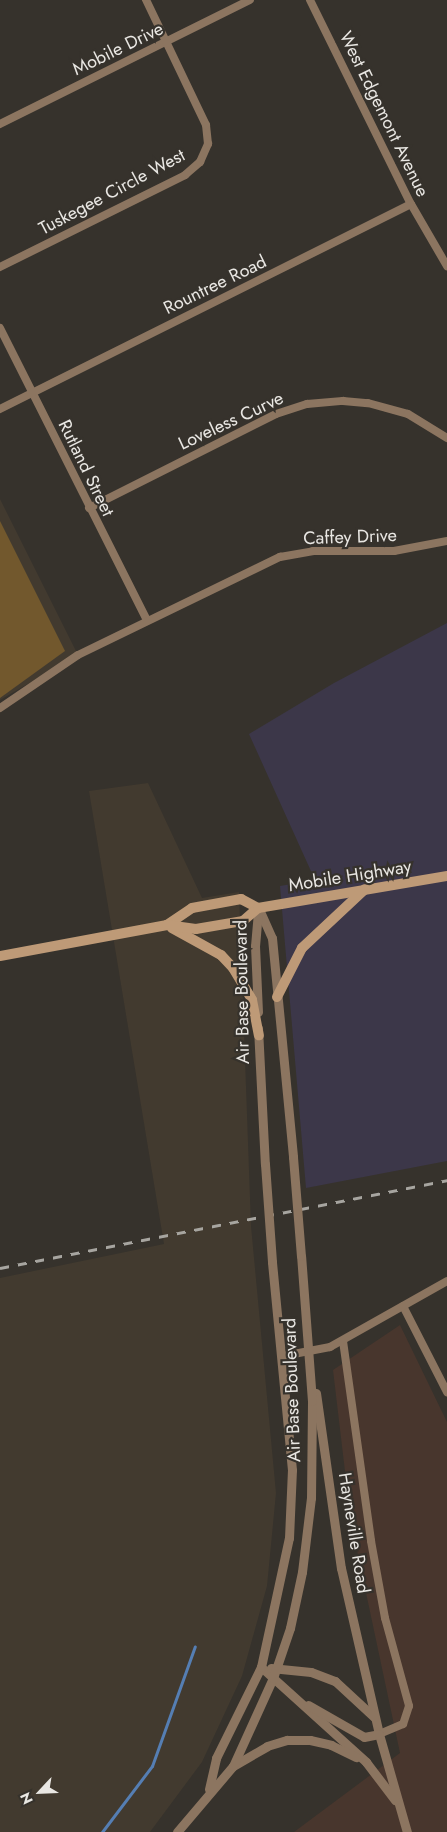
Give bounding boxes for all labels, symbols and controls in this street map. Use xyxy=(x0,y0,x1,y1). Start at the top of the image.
street label: Mobile Drive xyxy=(69,18,167,80)
street label: West Edgemont Avenue xyxy=(335,28,433,200)
street label: Tuskegee Circle West xyxy=(35,144,189,240)
street label: Rountree Road xyxy=(160,251,270,319)
street label: Loveless Curve xyxy=(175,387,287,455)
street label: Rutland Street xyxy=(53,416,119,520)
street label: Caffey Drive xyxy=(303,525,397,549)
street label: Mobile Highway xyxy=(287,856,413,896)
street label: Air Base Boulevard xyxy=(230,920,254,1064)
street label: Air Base Boulevard xyxy=(279,1318,305,1462)
street label: Hayneville Road xyxy=(334,1471,374,1595)
north arrow xyxy=(15,1767,65,1817)
text: N xyxy=(15,1789,38,1808)

